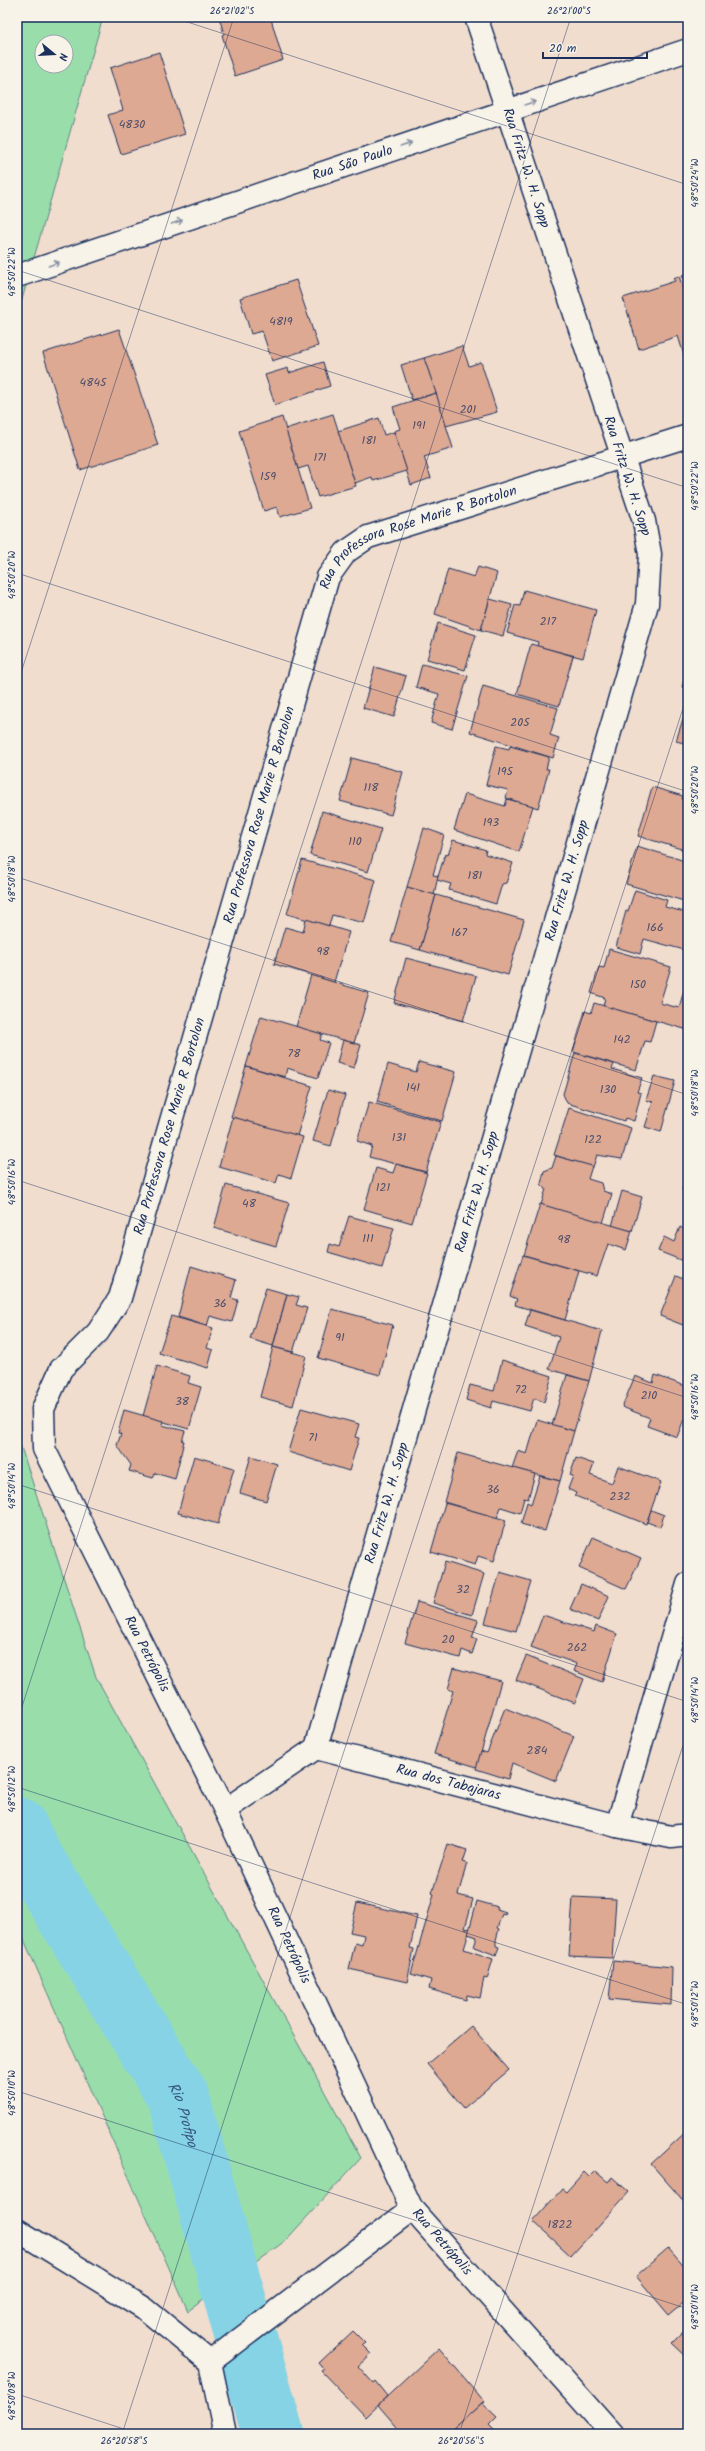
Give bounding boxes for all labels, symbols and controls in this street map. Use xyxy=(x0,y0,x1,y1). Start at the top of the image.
text: 26°21'02"S xyxy=(210,3,255,19)
text: 26°21'00"S xyxy=(547,3,592,19)
north arrow xyxy=(34,34,74,74)
scale bar xyxy=(543,34,647,60)
text: 20 m xyxy=(549,39,577,58)
text: N xyxy=(53,51,72,63)
one-way arrow xyxy=(523,99,535,107)
street label: Rua Fritz W. H. Sopp xyxy=(496,105,556,231)
house number: 4830 xyxy=(119,115,145,134)
street label: Rua São Paulo xyxy=(309,139,396,187)
one-way arrow xyxy=(400,141,413,148)
text: 48°50'24"W xyxy=(687,158,703,208)
one-way arrow xyxy=(171,218,184,225)
text: 48°50'22"W xyxy=(4,247,20,297)
one-way arrow xyxy=(48,259,60,267)
house number: 4819 xyxy=(269,312,293,331)
house number: 4845 xyxy=(80,373,108,392)
house number: 201 xyxy=(460,400,477,419)
street label: Rua Fritz W. H. Sopp xyxy=(597,413,657,539)
house number: 191 xyxy=(412,416,426,435)
house number: 181 xyxy=(362,431,377,450)
house number: 171 xyxy=(313,448,327,467)
text: 48°50'22"W xyxy=(687,461,703,511)
house number: 159 xyxy=(260,467,276,486)
street label: Rua Professora Rose Marie R Bortolon xyxy=(314,480,520,592)
text: 48°50'20"W xyxy=(4,550,20,599)
house number: 217 xyxy=(540,612,557,631)
street label: Rua Professora Rose Marie R Bortolon xyxy=(218,704,301,926)
house number: 205 xyxy=(510,713,531,732)
house number: 195 xyxy=(497,762,515,781)
text: 48°50'20"W xyxy=(687,765,703,814)
house number: 118 xyxy=(364,778,379,797)
house number: 193 xyxy=(483,813,499,832)
street label: Rua Fritz W. H. Sopp xyxy=(539,817,595,944)
house number: 110 xyxy=(348,832,362,851)
text: 48°50'18"W xyxy=(4,855,20,903)
house number: 181 xyxy=(468,866,483,885)
house number: 166 xyxy=(646,918,664,937)
house number: 167 xyxy=(451,923,467,942)
house number: 98 xyxy=(316,942,330,961)
house number: 150 xyxy=(630,975,646,994)
street label: Rua Professora Rose Marie R Bortolon xyxy=(128,1015,211,1237)
house number: 142 xyxy=(613,1030,631,1049)
house number: 78 xyxy=(288,1044,301,1063)
text: 48°50'18"W xyxy=(687,1069,703,1117)
house number: 141 xyxy=(406,1078,420,1097)
house number: 130 xyxy=(600,1080,616,1099)
house number: 131 xyxy=(392,1128,406,1147)
street label: Rua Fritz W. H. Sopp xyxy=(449,1128,505,1255)
house number: 122 xyxy=(584,1130,602,1149)
text: 48°50'16"W xyxy=(4,1159,20,1205)
house number: 121 xyxy=(376,1178,390,1197)
house number: 48 xyxy=(242,1194,257,1213)
house number: 111 xyxy=(362,1229,374,1248)
house number: 98 xyxy=(557,1230,571,1249)
house number: 36 xyxy=(213,1294,227,1313)
house number: 91 xyxy=(335,1328,345,1347)
text: 48°50'16"W xyxy=(687,1374,703,1420)
house number: 72 xyxy=(515,1380,527,1399)
house number: 210 xyxy=(641,1386,657,1405)
house number: 38 xyxy=(175,1392,190,1411)
house number: 71 xyxy=(308,1428,318,1447)
street label: Rua Fritz W. H. Sopp xyxy=(359,1440,415,1566)
text: 48°50'14"W xyxy=(4,1463,20,1509)
house number: 36 xyxy=(486,1480,500,1499)
house number: 232 xyxy=(610,1487,630,1506)
house number: 32 xyxy=(456,1580,470,1599)
street label: Rua Petrópolis xyxy=(118,1612,176,1696)
house number: 20 xyxy=(442,1630,454,1649)
house number: 262 xyxy=(567,1638,587,1657)
text: 48°50'14"W xyxy=(687,1677,703,1723)
house number: 284 xyxy=(527,1741,548,1760)
street label: Rua dos Tabajaras xyxy=(394,1758,503,1806)
text: 48°50'12"W xyxy=(4,1765,20,1812)
street label: Rua Petrópolis xyxy=(261,1903,317,1987)
text: 48°50'12"W xyxy=(687,1980,703,2027)
text: 48°50'10"W xyxy=(4,2070,20,2116)
water label: Rio Profipo xyxy=(160,2078,204,2151)
street label: Rua Petrópolis xyxy=(406,2203,478,2281)
house number: 1822 xyxy=(548,2215,572,2234)
text: 48°50'10"W xyxy=(687,2284,703,2330)
text: 48°50'08"W xyxy=(4,2371,20,2420)
text: 26°20'58"S xyxy=(100,2433,148,2449)
text: 26°20'56"S xyxy=(438,2433,485,2449)

